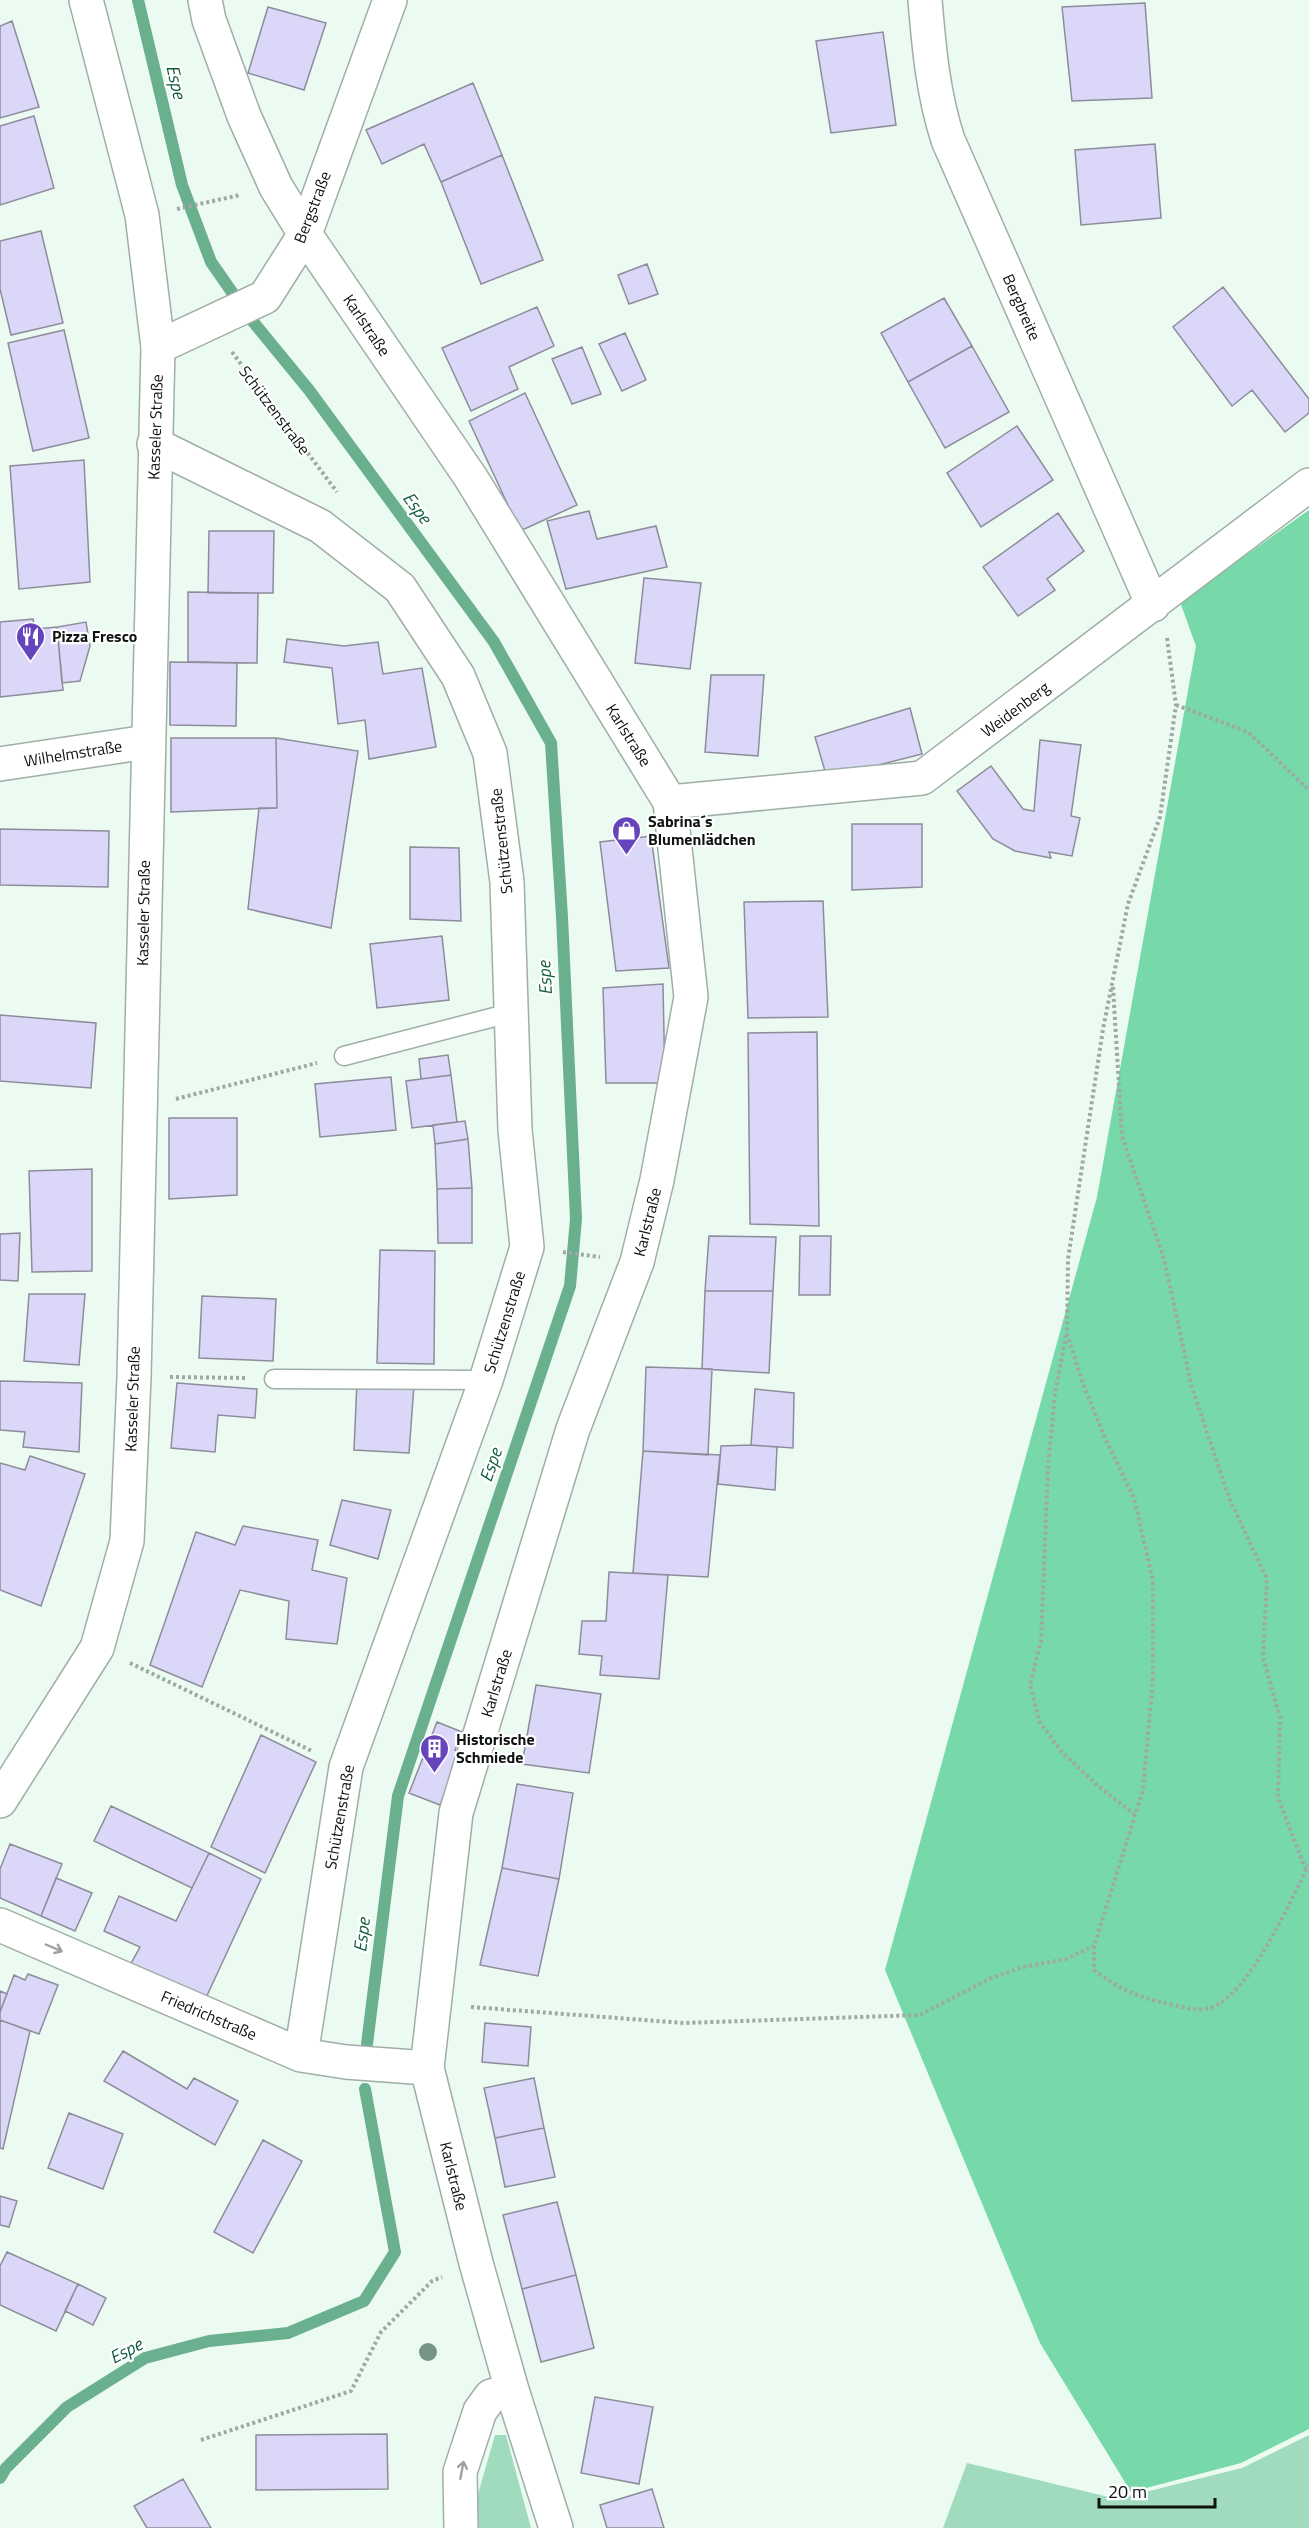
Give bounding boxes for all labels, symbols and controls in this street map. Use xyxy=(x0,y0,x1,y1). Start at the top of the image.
water label: Espe xyxy=(159,62,194,103)
street label: Bergstraße xyxy=(287,167,337,247)
street label: Bergbreite xyxy=(997,270,1047,344)
street label: Karlstraße xyxy=(337,289,397,361)
street label: Schützenstraße xyxy=(233,360,317,460)
street label: Kasseler Straße xyxy=(141,374,169,480)
water label: Espe xyxy=(396,486,439,531)
restaurant icon: Pizza Fresco xyxy=(15,620,47,662)
place label: Pizza Fresco xyxy=(52,624,137,648)
street label: Weidenberg xyxy=(976,675,1054,743)
street label: Karlstraße xyxy=(600,699,658,771)
street label: Wilhelmstraße xyxy=(22,733,124,773)
street label: Schützenstraße xyxy=(484,787,518,895)
place label: Sabrina´s Blumenlädchen xyxy=(648,809,756,851)
shop icon: Sabrina´s Blumenlädchen xyxy=(611,814,643,856)
street label: Kasseler Straße xyxy=(130,860,156,966)
water label: Espe xyxy=(530,959,559,996)
street label: Karlstraße xyxy=(627,1185,667,1259)
street label: Schützenstraße xyxy=(477,1268,531,1376)
street label: Kasseler Straße xyxy=(118,1346,146,1452)
water label: Espe xyxy=(472,1443,509,1485)
street label: Karlstraße xyxy=(474,1646,518,1720)
place label: Historische Schmiede xyxy=(456,1727,535,1769)
building icon: Historische Schmiede xyxy=(419,1732,451,1774)
street label: Schützenstraße xyxy=(318,1763,360,1871)
water label: Espe xyxy=(346,1915,377,1954)
one-way arrow xyxy=(44,1943,62,1955)
street label: Friedrichstraße xyxy=(157,1984,261,2046)
street label: Karlstraße xyxy=(434,2139,474,2213)
water label: Espe xyxy=(104,2330,149,2370)
one-way arrow xyxy=(457,2461,468,2480)
scale bar xyxy=(1099,2471,1214,2509)
text: 20 m xyxy=(1108,2478,1147,2505)

